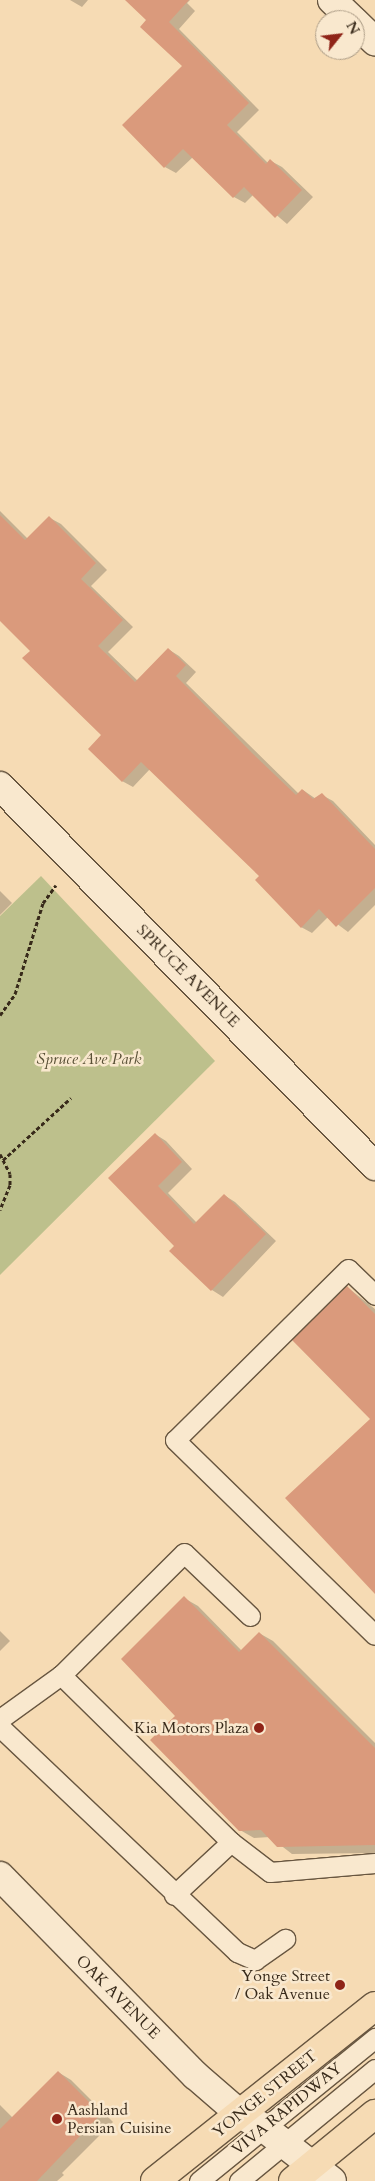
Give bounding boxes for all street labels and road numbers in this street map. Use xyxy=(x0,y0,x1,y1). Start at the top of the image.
street label: SPRUCE AVENUE xyxy=(133,921,243,1031)
street label: OAK AVENUE xyxy=(72,1951,164,2043)
street label: YONGE STREET xyxy=(209,2046,321,2142)
street label: VIVA RAPIDWAY xyxy=(228,2059,346,2159)

